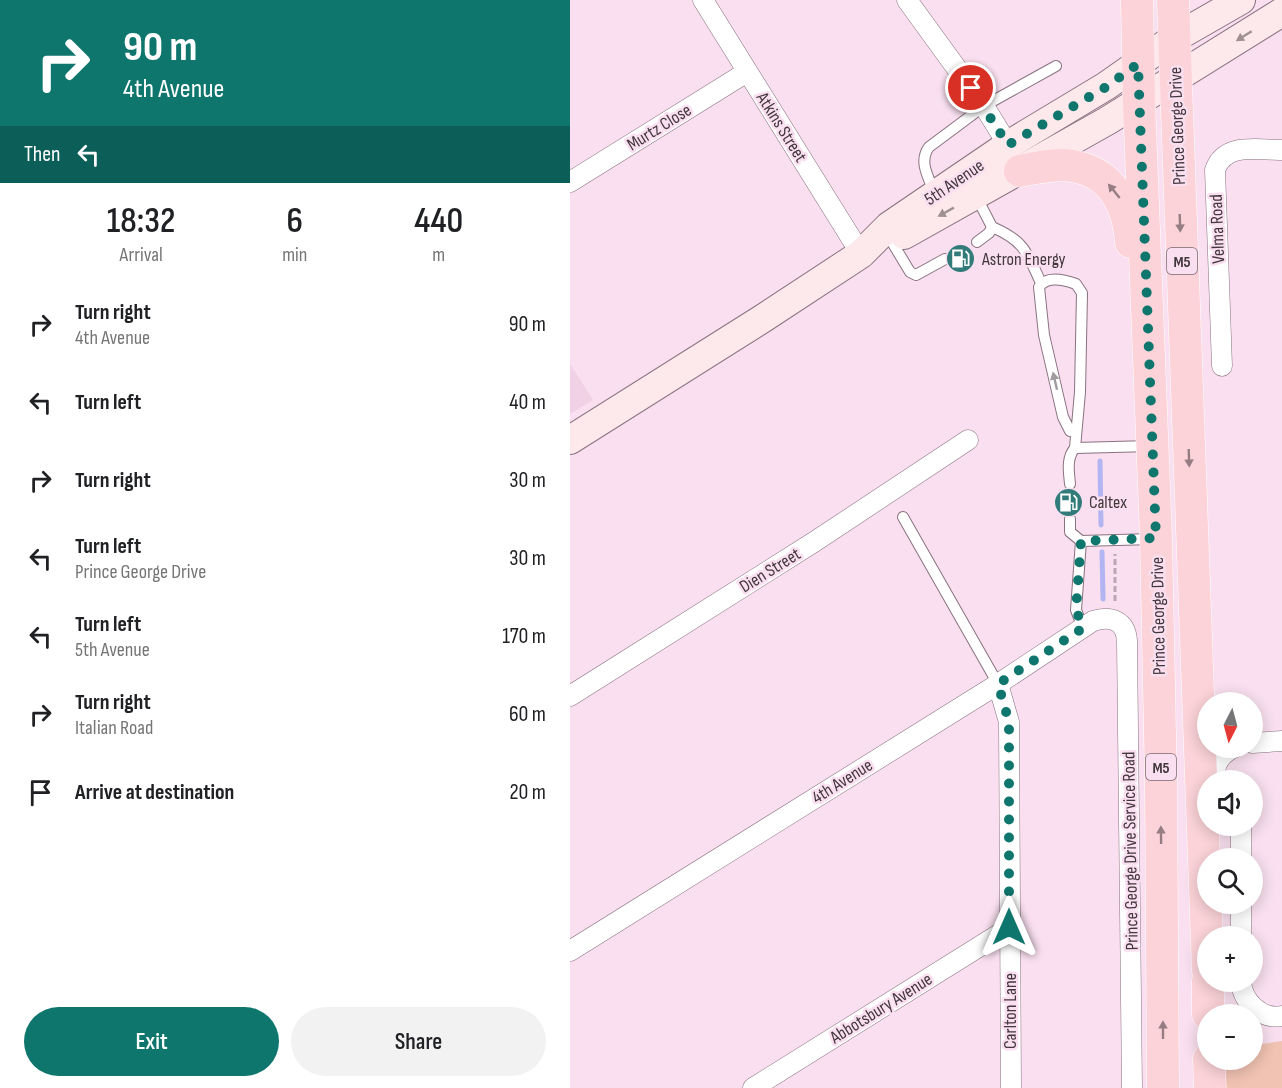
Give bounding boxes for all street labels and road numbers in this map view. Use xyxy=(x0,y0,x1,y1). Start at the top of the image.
street label: Prince George Drive xyxy=(1165,67,1190,185)
street label: Atkins Street xyxy=(751,88,812,167)
street label: Murtz Close xyxy=(623,99,695,155)
street label: 5th Avenue xyxy=(921,155,988,210)
street label: Velma Road xyxy=(1206,194,1229,264)
road number: M5 xyxy=(1167,248,1197,274)
street label: Dien Street xyxy=(736,543,805,597)
street label: Prince George Drive xyxy=(1147,557,1170,675)
street label: Prince George Drive Service Road xyxy=(1118,751,1143,951)
road number: M5 xyxy=(1146,754,1176,780)
street label: 4th Avenue xyxy=(808,755,876,808)
street label: Abbotsbury Avenue xyxy=(826,969,936,1049)
street label: Carlton Lane xyxy=(1000,973,1021,1049)

